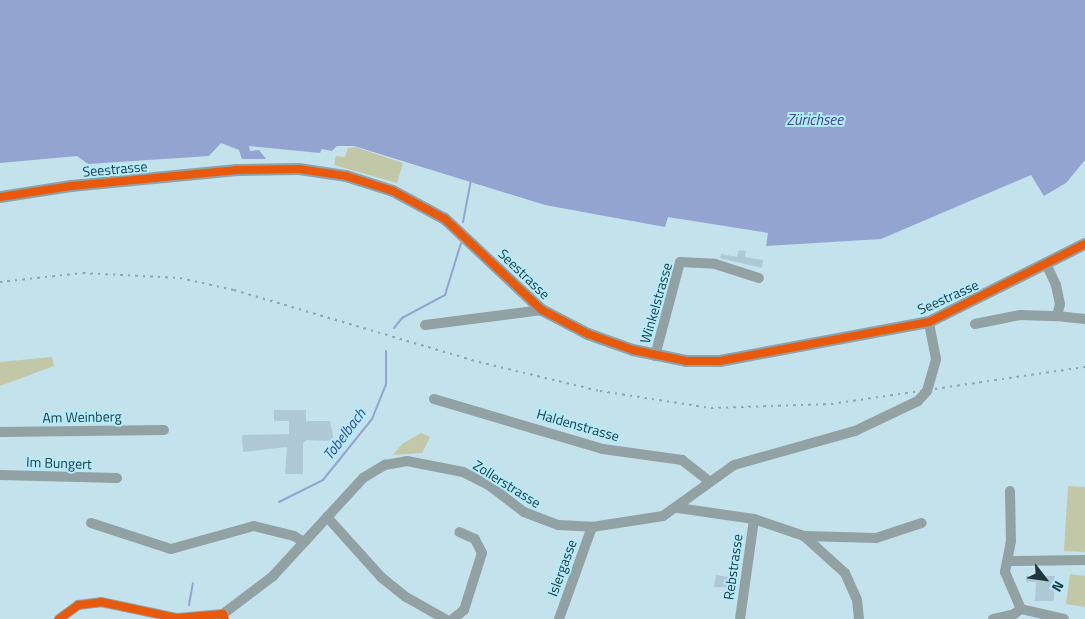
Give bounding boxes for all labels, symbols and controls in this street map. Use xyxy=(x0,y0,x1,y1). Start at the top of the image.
water label: Zürichsee xyxy=(787,111,843,129)
street label: Seestrasse xyxy=(82,158,148,180)
street label: Seestrasse xyxy=(495,245,553,303)
street label: Winkelstrasse xyxy=(636,261,676,345)
street label: Seestrasse xyxy=(915,276,981,318)
water label: Tobelbach xyxy=(319,405,369,463)
street label: Haldenstrasse xyxy=(535,405,621,445)
street label: Am Weinberg xyxy=(42,408,122,426)
street label: Im Bungert xyxy=(26,453,92,473)
street label: Zollerstrasse xyxy=(470,457,544,511)
street label: Rebstrasse xyxy=(720,533,746,601)
street label: Islergasse xyxy=(544,537,580,599)
north arrow xyxy=(1020,554,1070,604)
text: N xyxy=(1047,577,1070,596)

